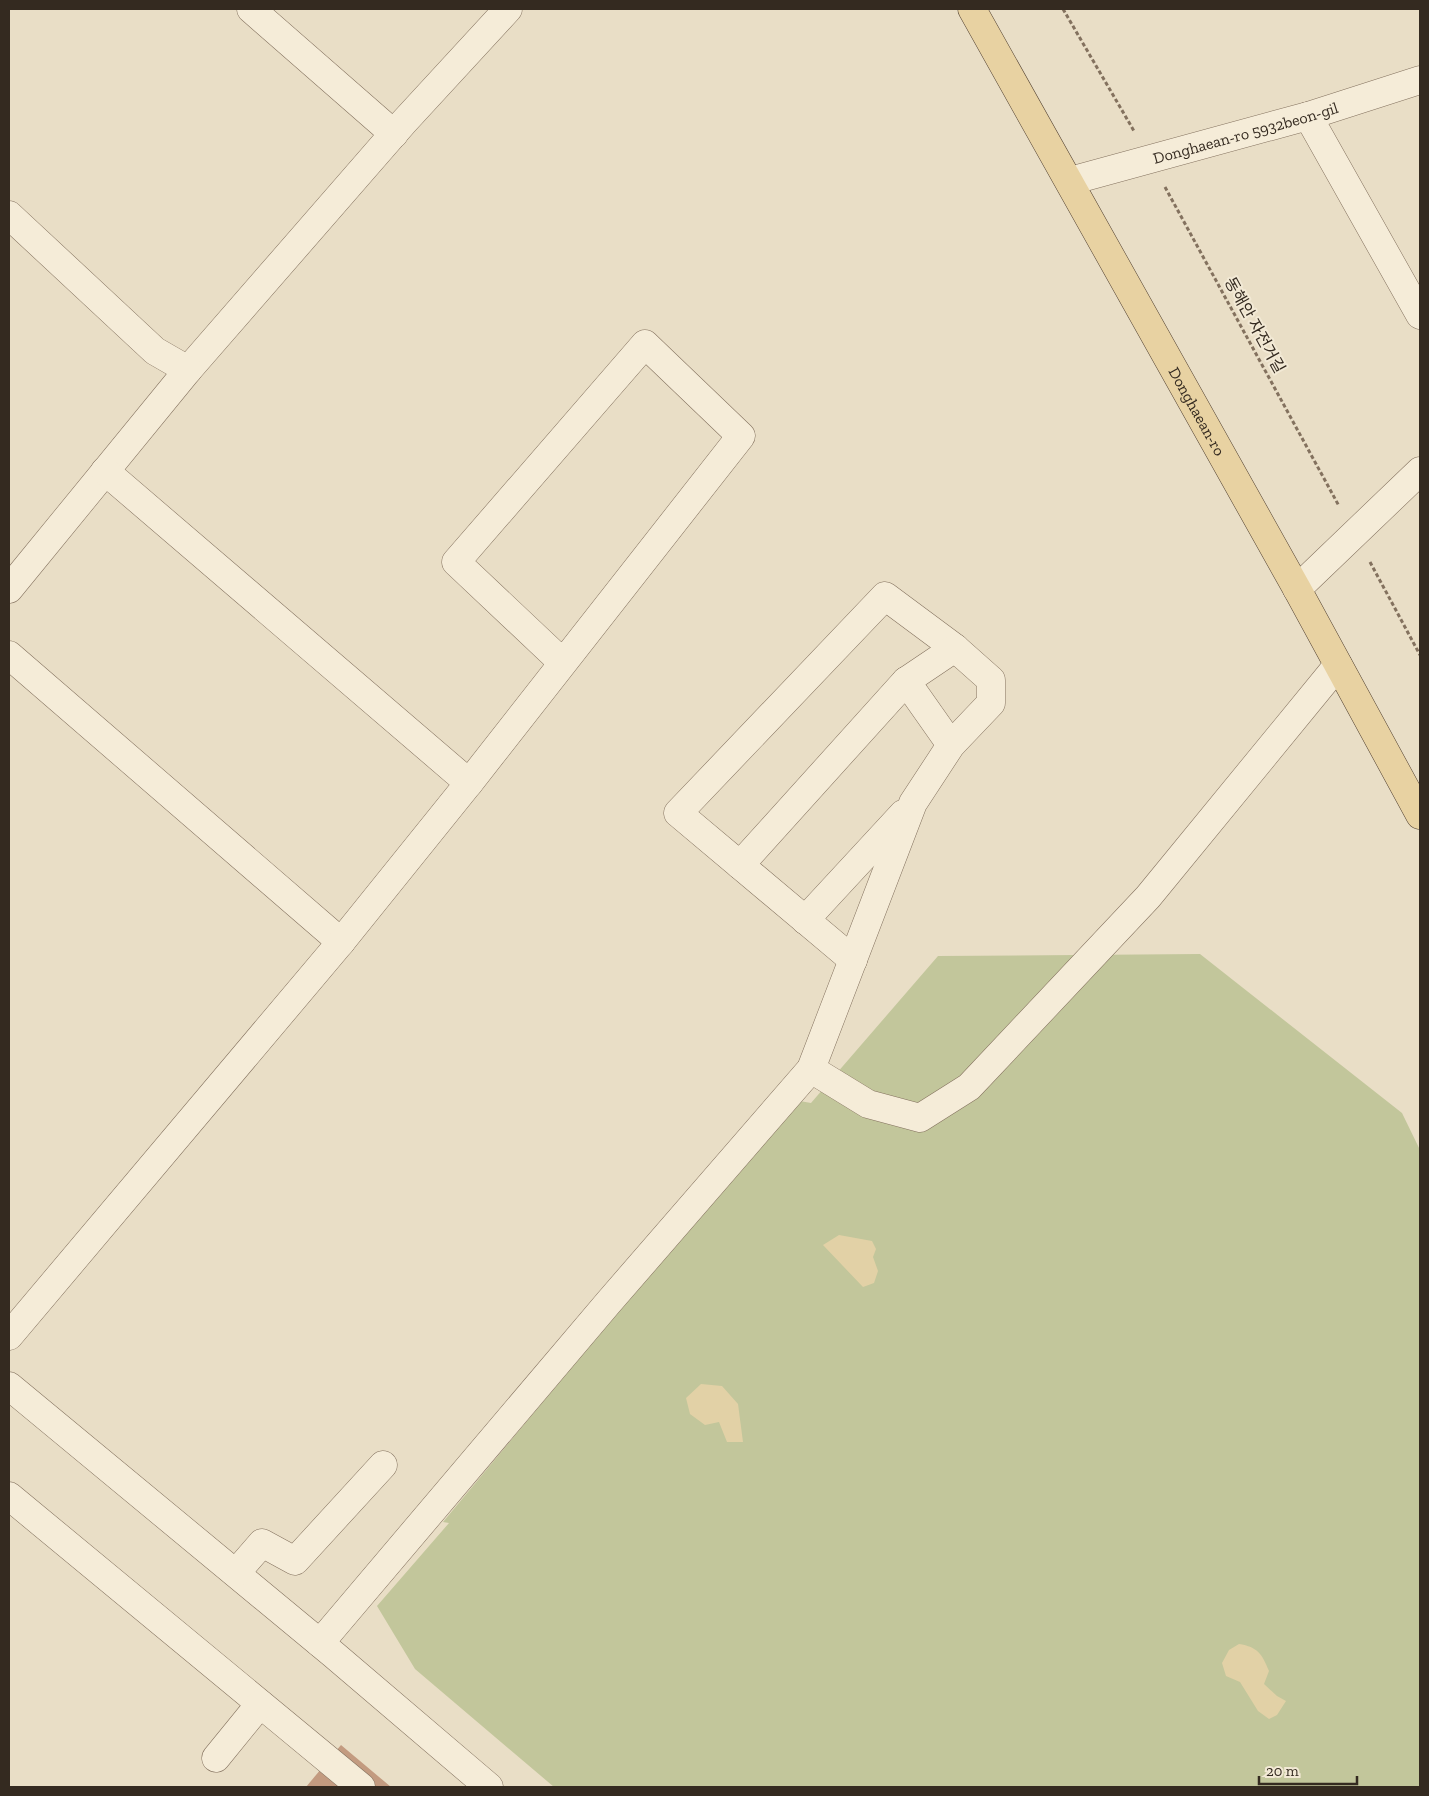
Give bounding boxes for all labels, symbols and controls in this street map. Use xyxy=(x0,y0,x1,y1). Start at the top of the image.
street label: Donghaean-ro 5932beon-gil xyxy=(1151,97,1340,167)
street label: 동해안 자전거길 xyxy=(1221,274,1289,376)
street label: Donghaean-ro xyxy=(1165,364,1230,459)
scale bar xyxy=(1259,1754,1356,1786)
text: 20 m xyxy=(1266,1762,1299,1780)

